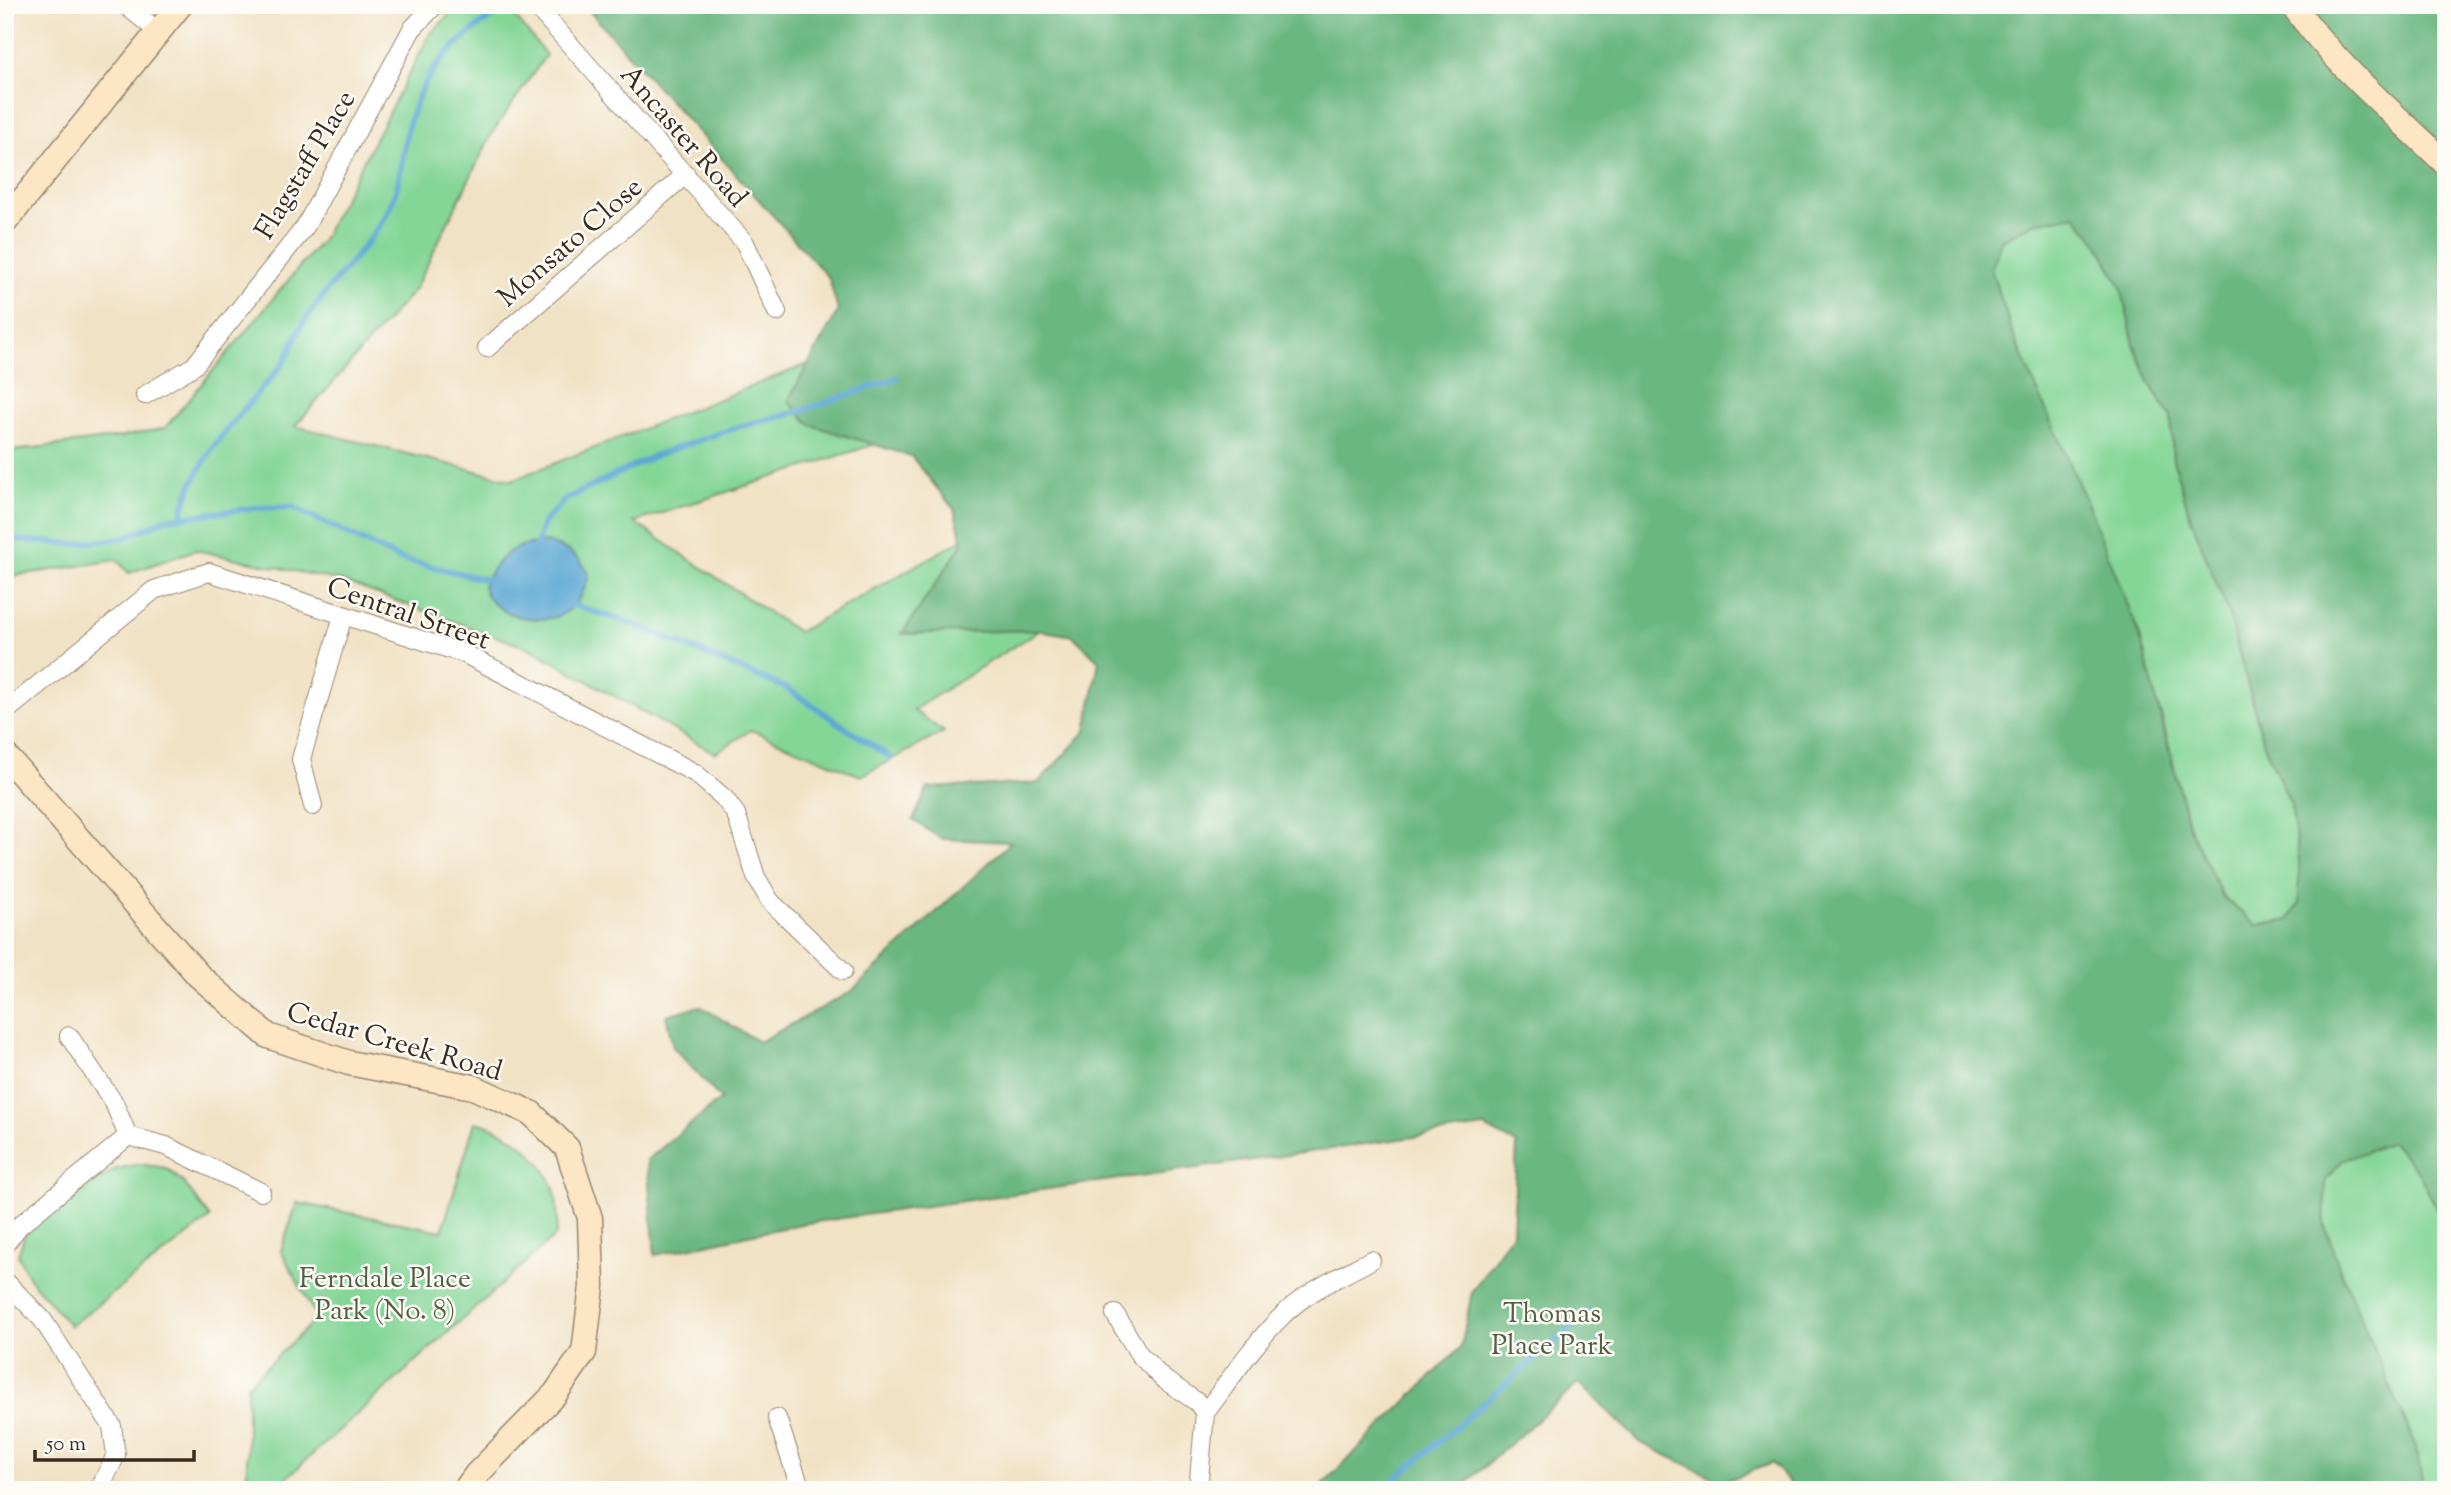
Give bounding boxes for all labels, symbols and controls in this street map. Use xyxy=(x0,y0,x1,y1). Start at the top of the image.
street label: Ancaster Road xyxy=(609,57,756,217)
street label: Flagstaff Place xyxy=(246,83,367,248)
street label: Monsato Close xyxy=(489,169,652,318)
street label: Central Street xyxy=(321,568,495,662)
street label: Cedar Creek Road xyxy=(282,993,507,1093)
park label: Ferndale Place Park (No. 8) xyxy=(299,1260,471,1332)
park label: Thomas Place Park xyxy=(1491,1295,1613,1367)
scale bar xyxy=(35,1418,194,1462)
text: 50 m xyxy=(45,1430,86,1460)

